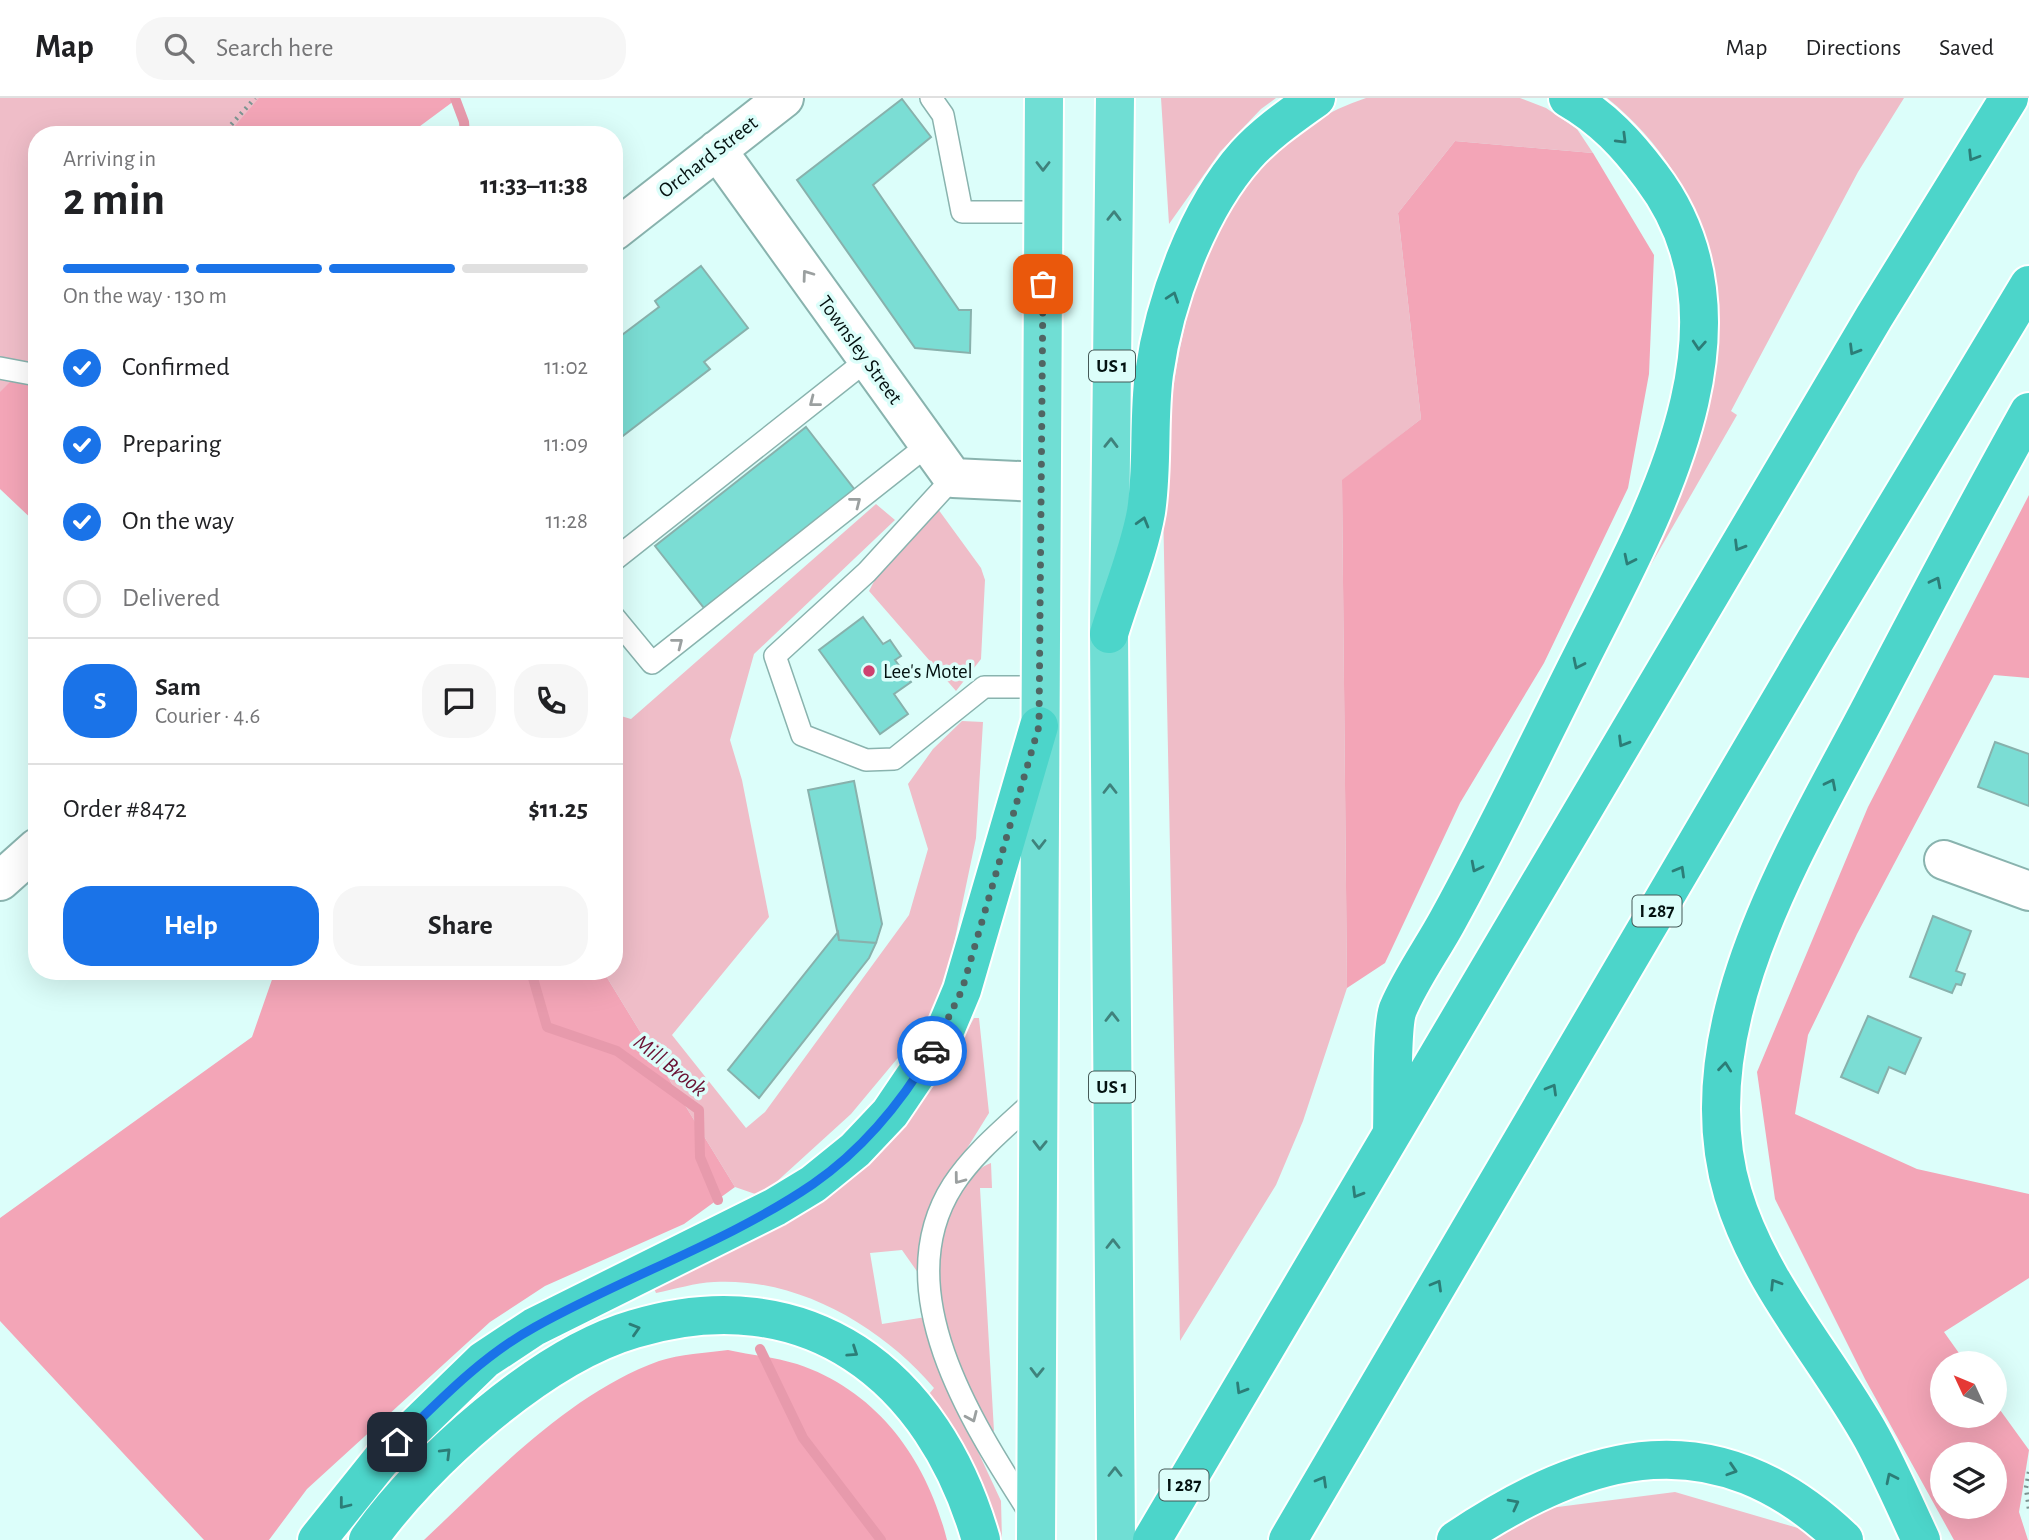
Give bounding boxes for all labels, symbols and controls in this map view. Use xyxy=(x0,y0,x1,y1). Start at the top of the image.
search box xyxy=(136,17,626,80)
icon: search xyxy=(160,29,198,67)
text: Map xyxy=(35,31,94,64)
text: Search here xyxy=(216,35,334,61)
text: Map xyxy=(1725,36,1767,60)
text: Directions xyxy=(1805,36,1901,60)
text: Saved xyxy=(1939,36,1994,60)
street label: Orchard Street xyxy=(655,112,762,202)
one-way arrow xyxy=(1613,131,1626,144)
text: Arriving in xyxy=(63,148,156,171)
one-way arrow xyxy=(1968,149,1981,162)
one-way arrow xyxy=(1036,161,1051,172)
text: 11:33–11:38 xyxy=(480,172,588,198)
text: 2 min xyxy=(63,177,165,223)
one-way arrow xyxy=(1106,210,1122,220)
pin xyxy=(1013,254,1073,314)
icon: bag xyxy=(1024,265,1062,303)
one-way arrow xyxy=(802,270,815,283)
text: On the way · 130 m xyxy=(63,285,227,308)
street label: Townsley Street xyxy=(814,292,906,408)
one-way arrow xyxy=(1165,292,1179,304)
one-way arrow xyxy=(1691,340,1706,351)
one-way arrow xyxy=(1849,343,1862,356)
icon: check xyxy=(63,349,101,387)
road number: US 1 xyxy=(1089,350,1135,382)
text: Confirmed xyxy=(122,354,230,380)
text: 11:02 xyxy=(544,356,588,379)
one-way arrow xyxy=(809,394,821,407)
icon: check xyxy=(63,426,101,464)
text: Preparing xyxy=(122,431,221,457)
text: 11:09 xyxy=(544,433,588,456)
one-way arrow xyxy=(1103,437,1119,448)
one-way arrow xyxy=(848,498,861,510)
icon: check xyxy=(63,503,101,541)
text: On the way xyxy=(122,508,234,534)
text: 11:28 xyxy=(546,510,588,533)
one-way arrow xyxy=(1134,516,1149,528)
one-way arrow xyxy=(1734,539,1747,552)
one-way arrow xyxy=(1623,553,1637,565)
one-way arrow xyxy=(1928,577,1941,589)
text: Delivered xyxy=(122,585,220,611)
one-way arrow xyxy=(670,639,682,652)
one-way arrow xyxy=(1573,657,1587,669)
place label: Lee's Motel xyxy=(883,661,973,682)
marker: Lee's Motel xyxy=(861,663,877,679)
button: chat xyxy=(422,664,496,738)
button: phone xyxy=(514,664,588,738)
text: Sam xyxy=(155,674,201,700)
text: S xyxy=(94,688,106,714)
text: Courier · 4.6 xyxy=(155,705,260,728)
one-way arrow xyxy=(1618,735,1631,748)
one-way arrow xyxy=(1823,779,1836,791)
one-way arrow xyxy=(1102,784,1118,794)
text: Order #8472 xyxy=(63,796,187,822)
text: $11.25 xyxy=(528,796,588,822)
one-way arrow xyxy=(1032,838,1047,849)
one-way arrow xyxy=(1470,860,1484,872)
one-way arrow xyxy=(1672,866,1685,879)
button: Help xyxy=(63,886,319,966)
button: Share xyxy=(333,886,588,966)
road number: I 287 xyxy=(1632,896,1682,926)
one-way arrow xyxy=(1104,1011,1120,1022)
courier xyxy=(897,1016,967,1086)
water label: Mill Brook xyxy=(629,1031,711,1102)
icon: car xyxy=(913,1032,951,1070)
one-way arrow xyxy=(1718,1061,1733,1073)
road number: US 1 xyxy=(1089,1071,1135,1102)
one-way arrow xyxy=(1544,1083,1557,1096)
one-way arrow xyxy=(1032,1140,1048,1150)
one-way arrow xyxy=(954,1171,967,1183)
one-way arrow xyxy=(1352,1186,1365,1199)
one-way arrow xyxy=(1106,1239,1121,1250)
one-way arrow xyxy=(1770,1278,1783,1291)
one-way arrow xyxy=(1429,1279,1442,1292)
one-way arrow xyxy=(628,1323,640,1338)
one-way arrow xyxy=(845,1344,858,1356)
north arrow xyxy=(1930,1351,2007,1428)
map controls xyxy=(1930,1351,2007,1519)
one-way arrow xyxy=(1030,1367,1045,1378)
one-way arrow xyxy=(1236,1382,1249,1395)
one-way arrow xyxy=(964,1409,978,1422)
pin xyxy=(367,1412,427,1472)
icon: home xyxy=(378,1423,416,1461)
button: layers xyxy=(1930,1442,2007,1519)
one-way arrow xyxy=(438,1448,451,1461)
one-way arrow xyxy=(1725,1462,1737,1476)
one-way arrow xyxy=(1107,1466,1123,1477)
road number: I 287 xyxy=(1160,1470,1208,1500)
one-way arrow xyxy=(1886,1473,1900,1486)
one-way arrow xyxy=(1314,1476,1327,1489)
one-way arrow xyxy=(340,1496,353,1509)
one-way arrow xyxy=(1506,1498,1519,1512)

